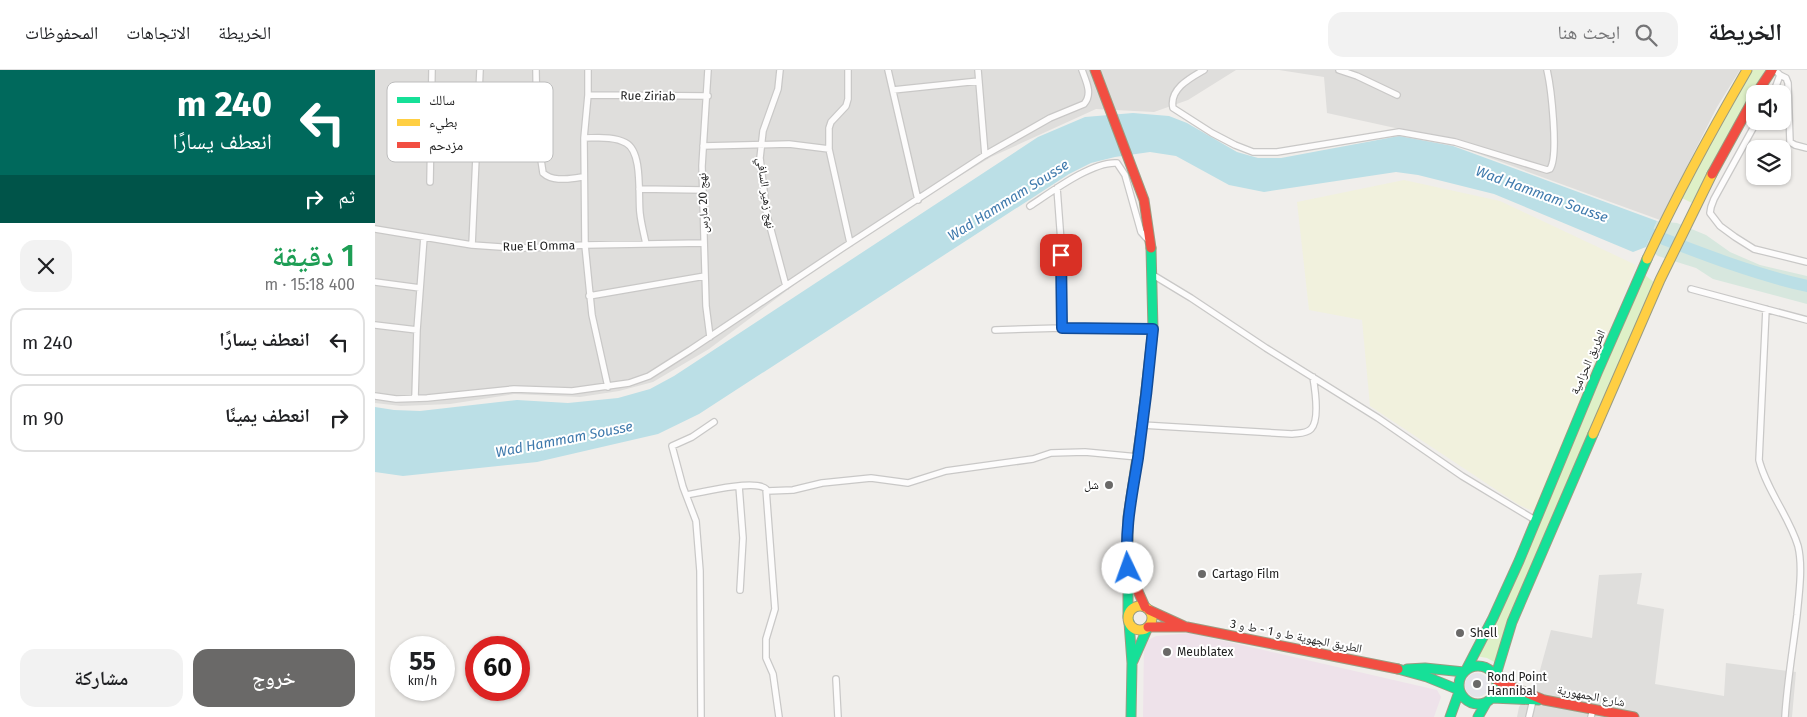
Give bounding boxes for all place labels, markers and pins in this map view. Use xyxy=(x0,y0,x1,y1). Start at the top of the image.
pin xyxy=(1040,234,1082,276)
place label: شل xyxy=(1084,478,1099,492)
marker: شل xyxy=(1103,479,1115,491)
place label: Cartago Film xyxy=(1212,567,1279,581)
marker: Cartago Film xyxy=(1196,568,1208,580)
place label: Shell xyxy=(1470,626,1498,640)
marker: Shell xyxy=(1454,627,1466,639)
place label: Meublatex xyxy=(1177,645,1234,659)
marker: Meublatex xyxy=(1161,646,1173,658)
place label: Rond Point Hannibal xyxy=(1487,670,1548,698)
marker: Rond Point Hannibal xyxy=(1471,678,1483,690)

